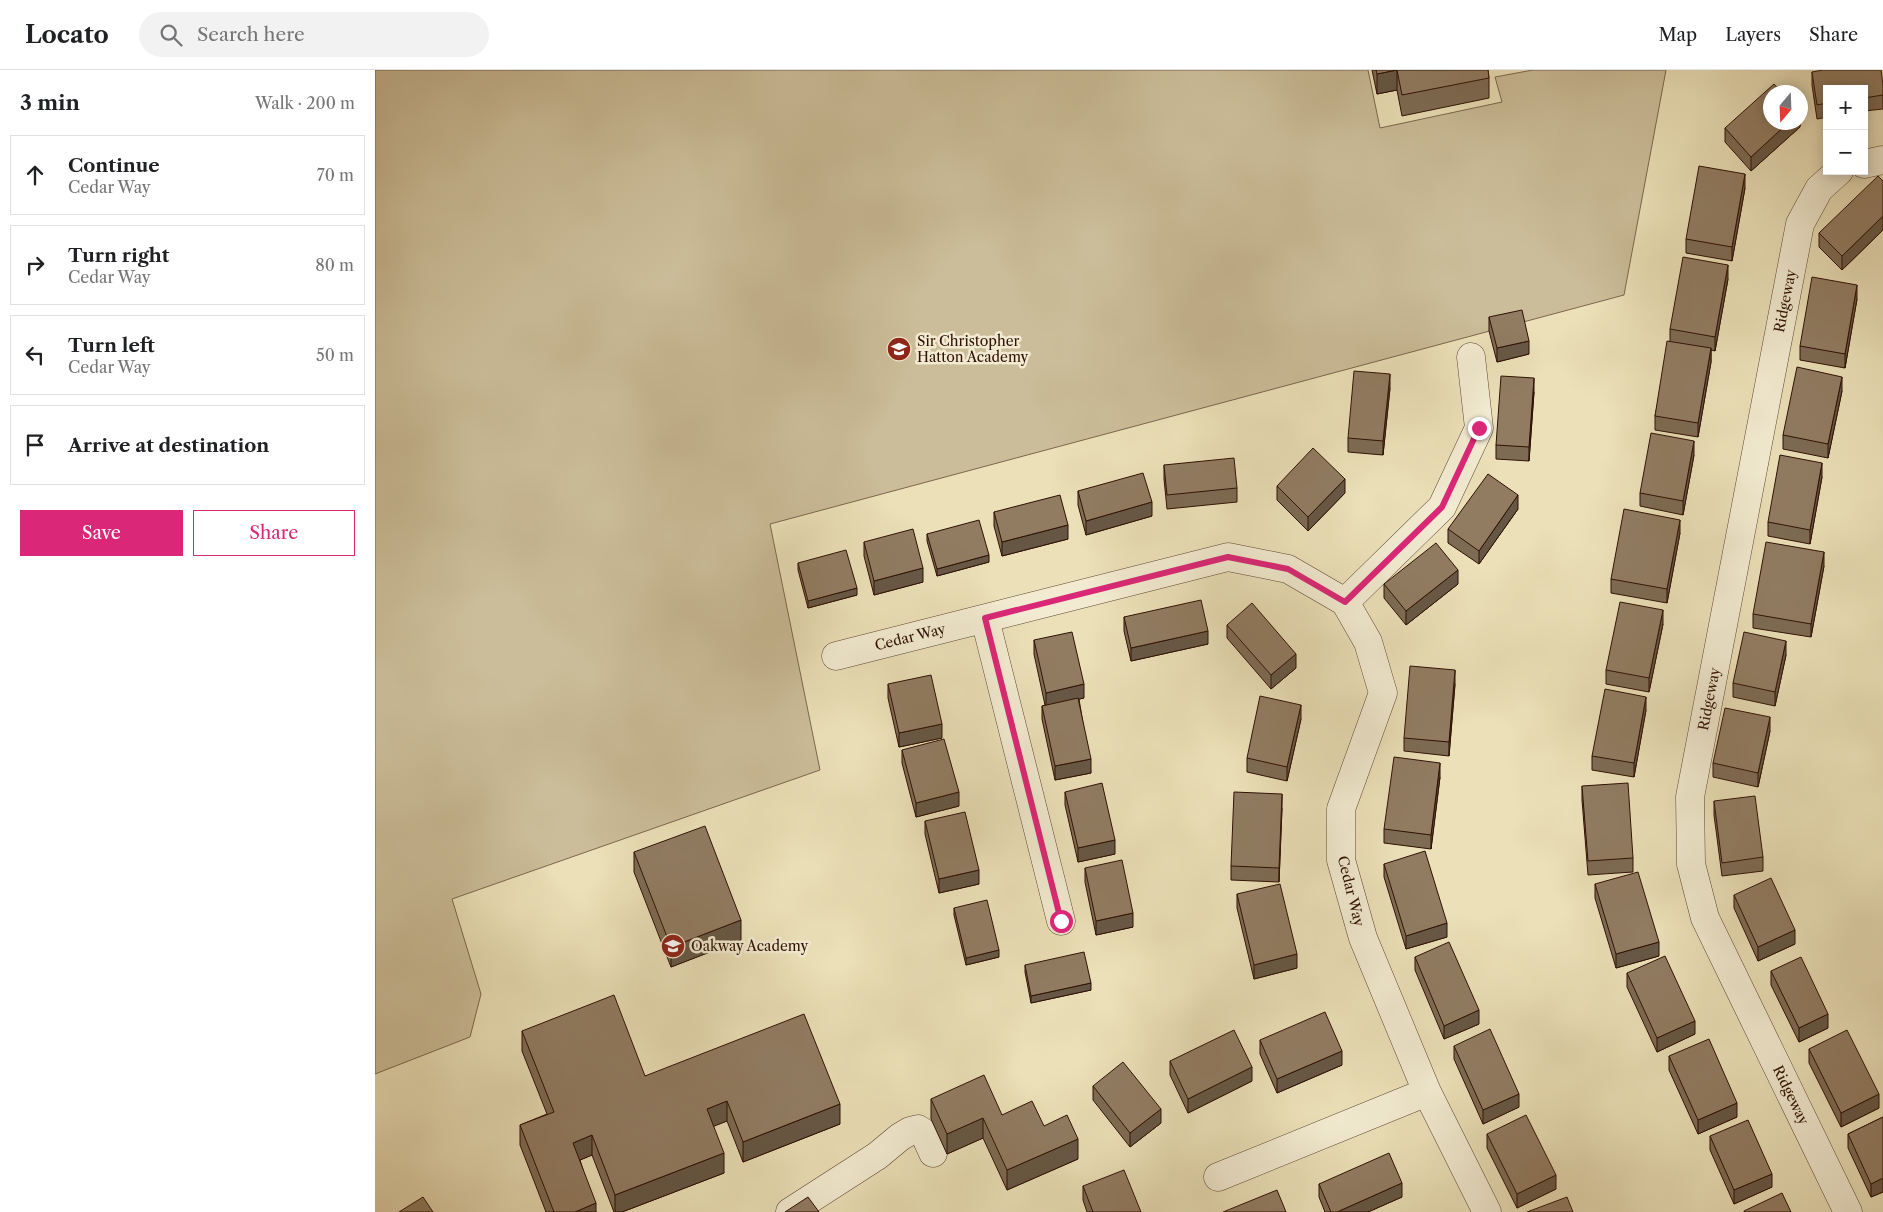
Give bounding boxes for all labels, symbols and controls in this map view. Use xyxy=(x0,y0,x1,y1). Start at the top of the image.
search box xyxy=(139,12,489,57)
text: Locato xyxy=(25,20,109,49)
icon: search xyxy=(157,21,185,49)
text: Search here xyxy=(197,23,305,46)
text: Map xyxy=(1659,24,1697,46)
text: Layers xyxy=(1725,24,1781,46)
text: Share xyxy=(1809,24,1858,46)
north arrow xyxy=(1763,85,1808,130)
map controls xyxy=(1823,85,1868,175)
button: + xyxy=(1823,85,1868,130)
text: 3 min xyxy=(20,90,80,115)
text: Walk · 200 m xyxy=(255,93,355,113)
button: − xyxy=(1823,130,1868,175)
text: Continue xyxy=(68,154,160,177)
icon: ahead xyxy=(21,161,49,189)
text: 70 m xyxy=(317,165,354,185)
text: Cedar Way xyxy=(68,177,151,197)
text: Turn right xyxy=(68,244,169,267)
icon: right xyxy=(21,251,49,279)
text: 80 m xyxy=(315,255,354,275)
text: Cedar Way xyxy=(68,267,151,287)
street label: Ridgeway xyxy=(1770,268,1800,334)
place label: Sir Christopher Hatton Academy xyxy=(917,332,1029,366)
text: Turn left xyxy=(68,334,155,357)
school or university icon: Sir Christopher Hatton Academy xyxy=(886,336,912,362)
icon: left xyxy=(21,341,49,369)
text: 50 m xyxy=(316,345,354,365)
text: Cedar Way xyxy=(68,357,151,377)
route end xyxy=(1468,417,1491,440)
icon: arrive xyxy=(21,431,49,459)
text: Arrive at destination xyxy=(68,434,269,457)
button: Save xyxy=(20,510,183,556)
button: Share xyxy=(193,510,355,556)
street label: Cedar Way xyxy=(873,619,947,654)
street label: Ridgeway xyxy=(1694,666,1724,732)
street label: Cedar Way xyxy=(1334,854,1369,928)
route start xyxy=(1050,910,1073,933)
school or university icon: Oakway Academy xyxy=(660,933,686,959)
place label: Oakway Academy xyxy=(691,937,808,955)
street label: Ridgeway xyxy=(1769,1062,1813,1128)

